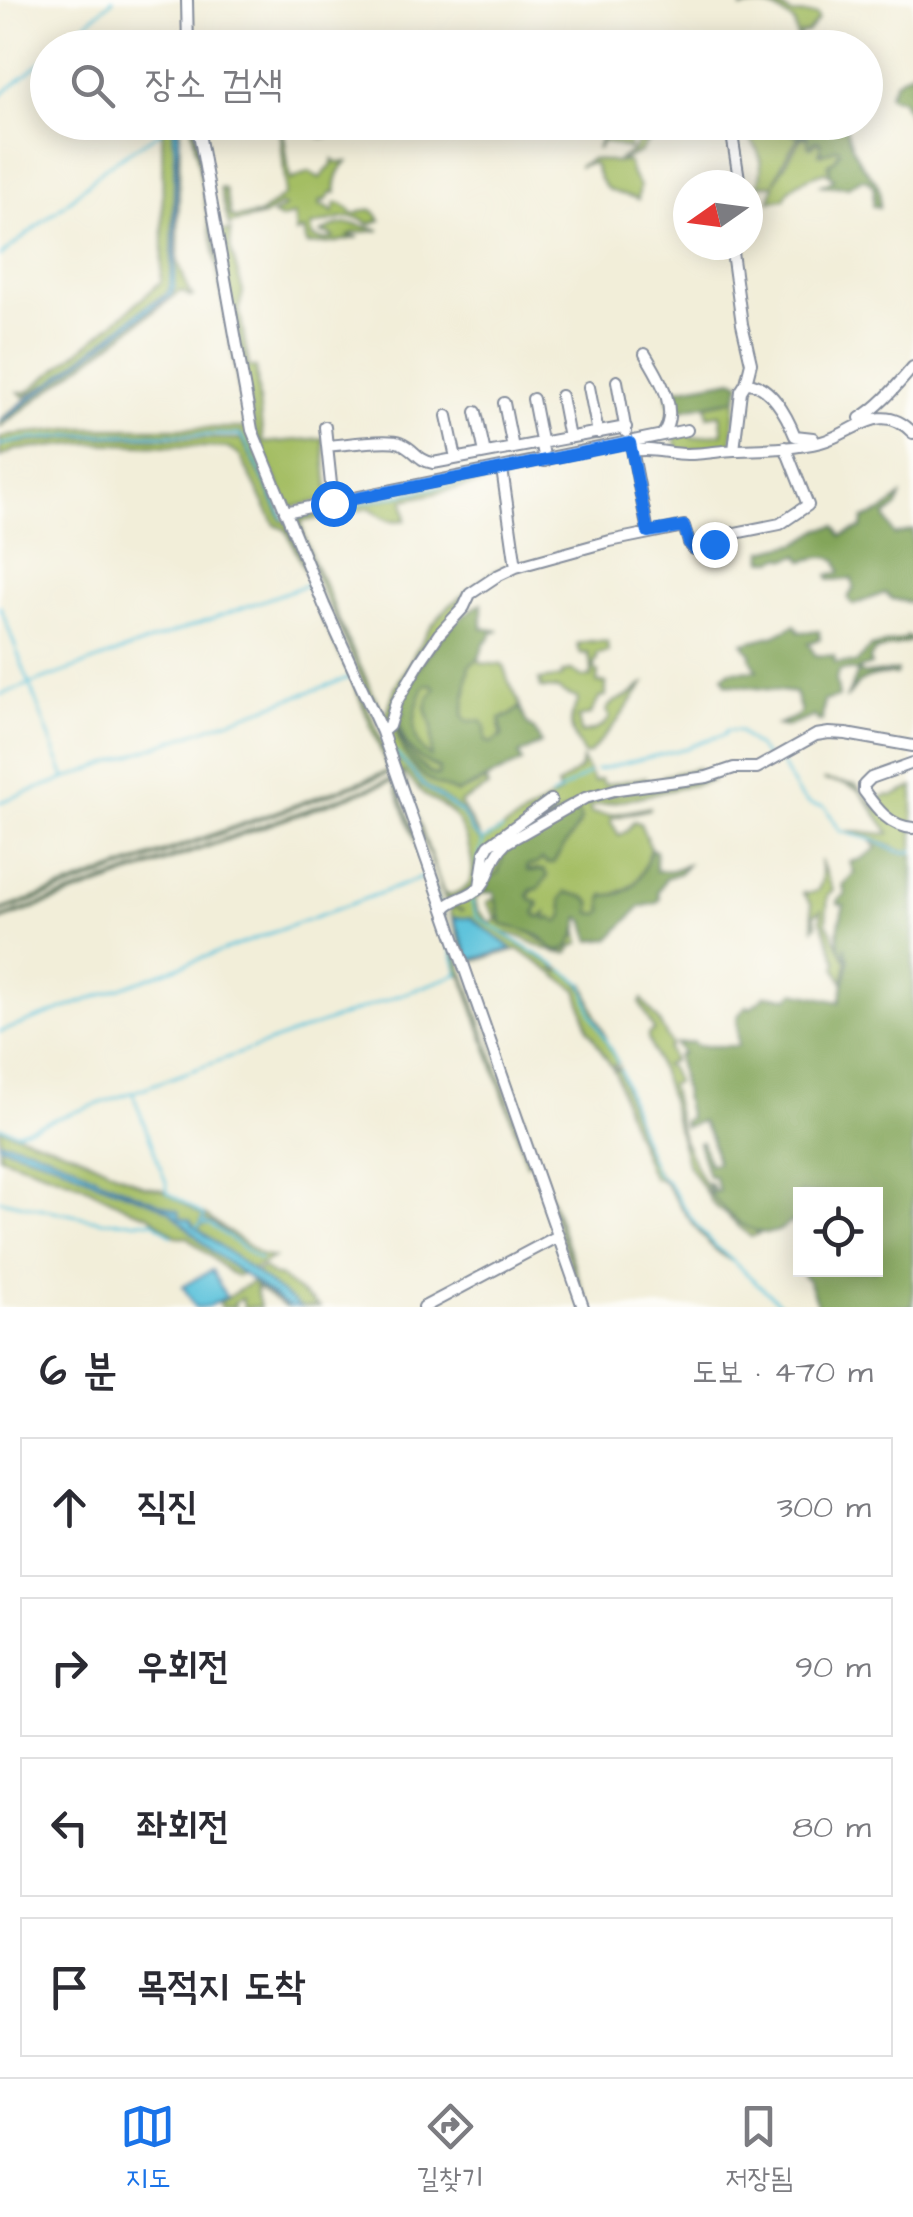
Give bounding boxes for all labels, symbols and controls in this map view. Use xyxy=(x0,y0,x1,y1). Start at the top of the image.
search box xyxy=(30,30,883,140)
icon: search xyxy=(65,58,120,113)
text: 장소 검색 xyxy=(145,59,283,111)
north arrow xyxy=(673,170,763,260)
route start xyxy=(311,481,357,527)
route end xyxy=(692,522,738,568)
map controls xyxy=(793,1187,883,1277)
button: locate xyxy=(793,1187,883,1277)
text: 6 분 xyxy=(40,1343,117,1401)
text: 도보 · 470 m xyxy=(692,1350,873,1395)
icon: ahead xyxy=(42,1480,97,1535)
text: 직진 xyxy=(137,1481,198,1533)
text: 300 m xyxy=(777,1485,871,1530)
icon: right xyxy=(42,1640,97,1695)
text: 우회전 xyxy=(137,1641,229,1693)
text: 90 m xyxy=(795,1645,871,1690)
icon: left xyxy=(42,1800,97,1855)
text: 좌회전 xyxy=(137,1801,229,1853)
text: 80 m xyxy=(792,1805,871,1850)
icon: arrive xyxy=(42,1960,97,2015)
text: 목적지 도착 xyxy=(137,1961,305,2013)
tab: 지도 xyxy=(120,2099,175,2198)
tab: 길찾기 xyxy=(416,2099,484,2198)
tab: 저장됨 xyxy=(725,2099,793,2198)

